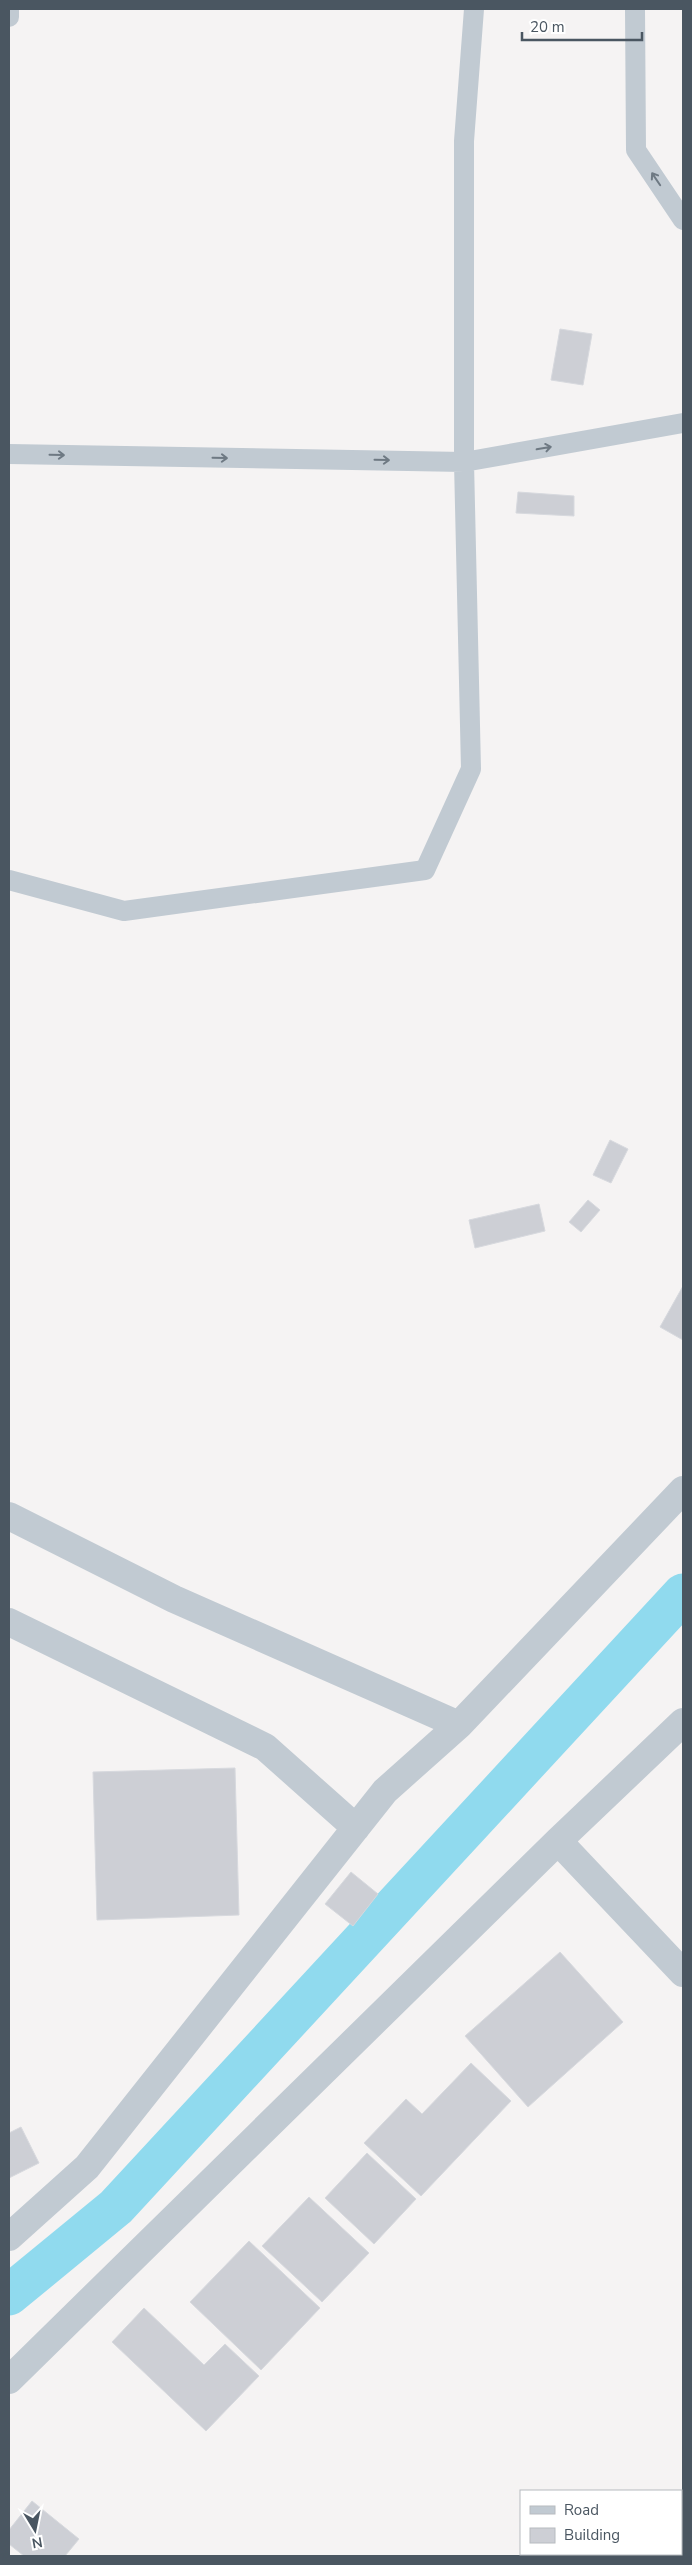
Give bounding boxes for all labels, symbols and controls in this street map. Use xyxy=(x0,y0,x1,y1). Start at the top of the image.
scale bar xyxy=(522,10,642,42)
text: 20 m xyxy=(530,17,565,37)
one-way arrow xyxy=(651,172,661,186)
one-way arrow xyxy=(535,442,551,452)
one-way arrow xyxy=(49,450,65,460)
one-way arrow xyxy=(212,453,228,463)
one-way arrow xyxy=(374,456,390,465)
legend xyxy=(520,2490,682,2555)
text: Road xyxy=(564,2500,599,2520)
north arrow xyxy=(10,2505,60,2555)
text: Building xyxy=(564,2525,620,2545)
text: N xyxy=(30,2532,44,2553)

